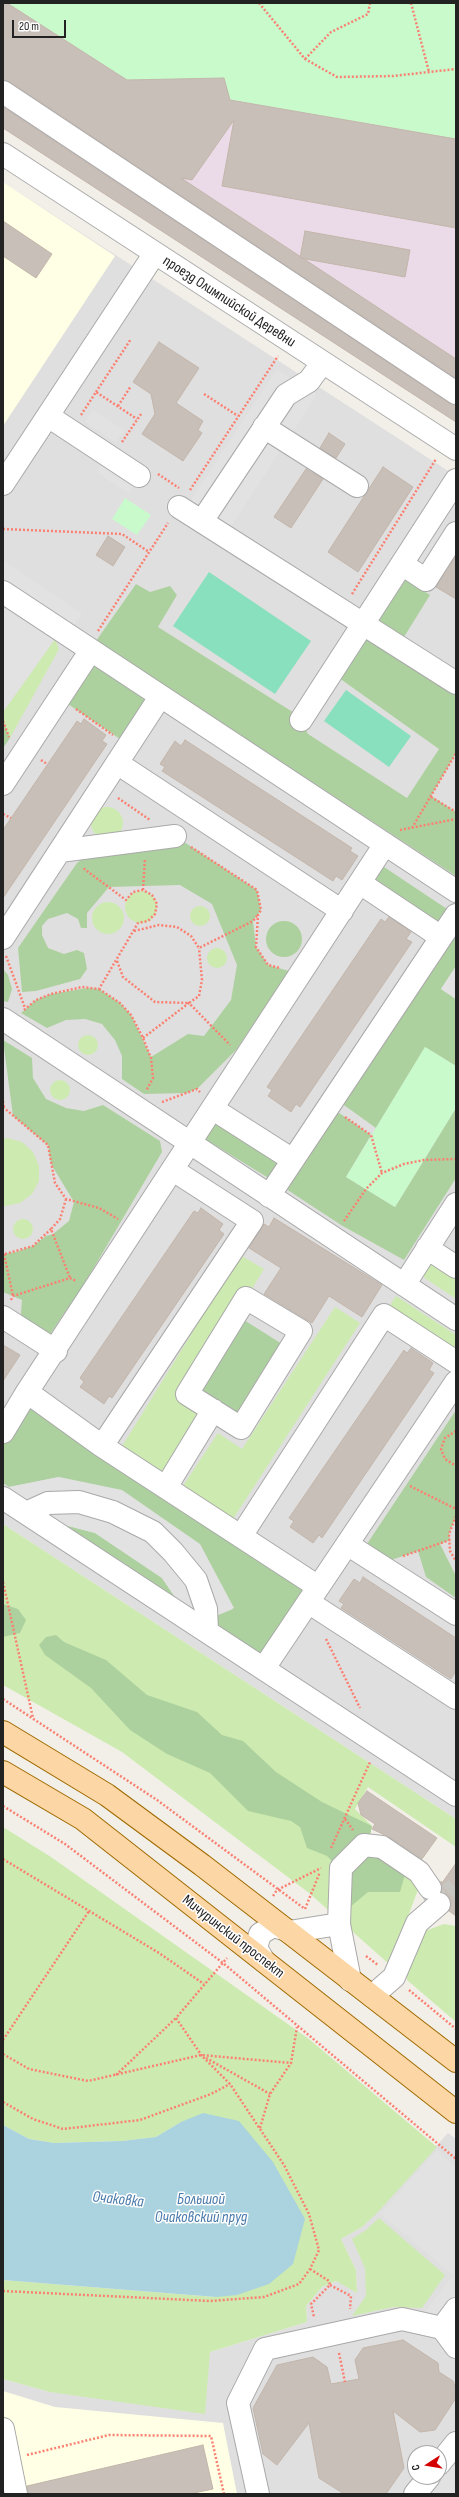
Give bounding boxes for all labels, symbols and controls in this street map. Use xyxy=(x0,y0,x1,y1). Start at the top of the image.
scale bar xyxy=(14,12,68,38)
text: 20 m xyxy=(19,19,39,34)
street label: проезд Олимпийской Деревни xyxy=(159,252,299,352)
street label: Мичуринский проспект xyxy=(178,1891,288,1983)
water label: Очаковка xyxy=(91,2188,145,2212)
water label: Большой Очаковский пруд xyxy=(155,2190,247,2228)
north arrow xyxy=(407,2445,447,2485)
text: С xyxy=(409,2463,423,2472)

